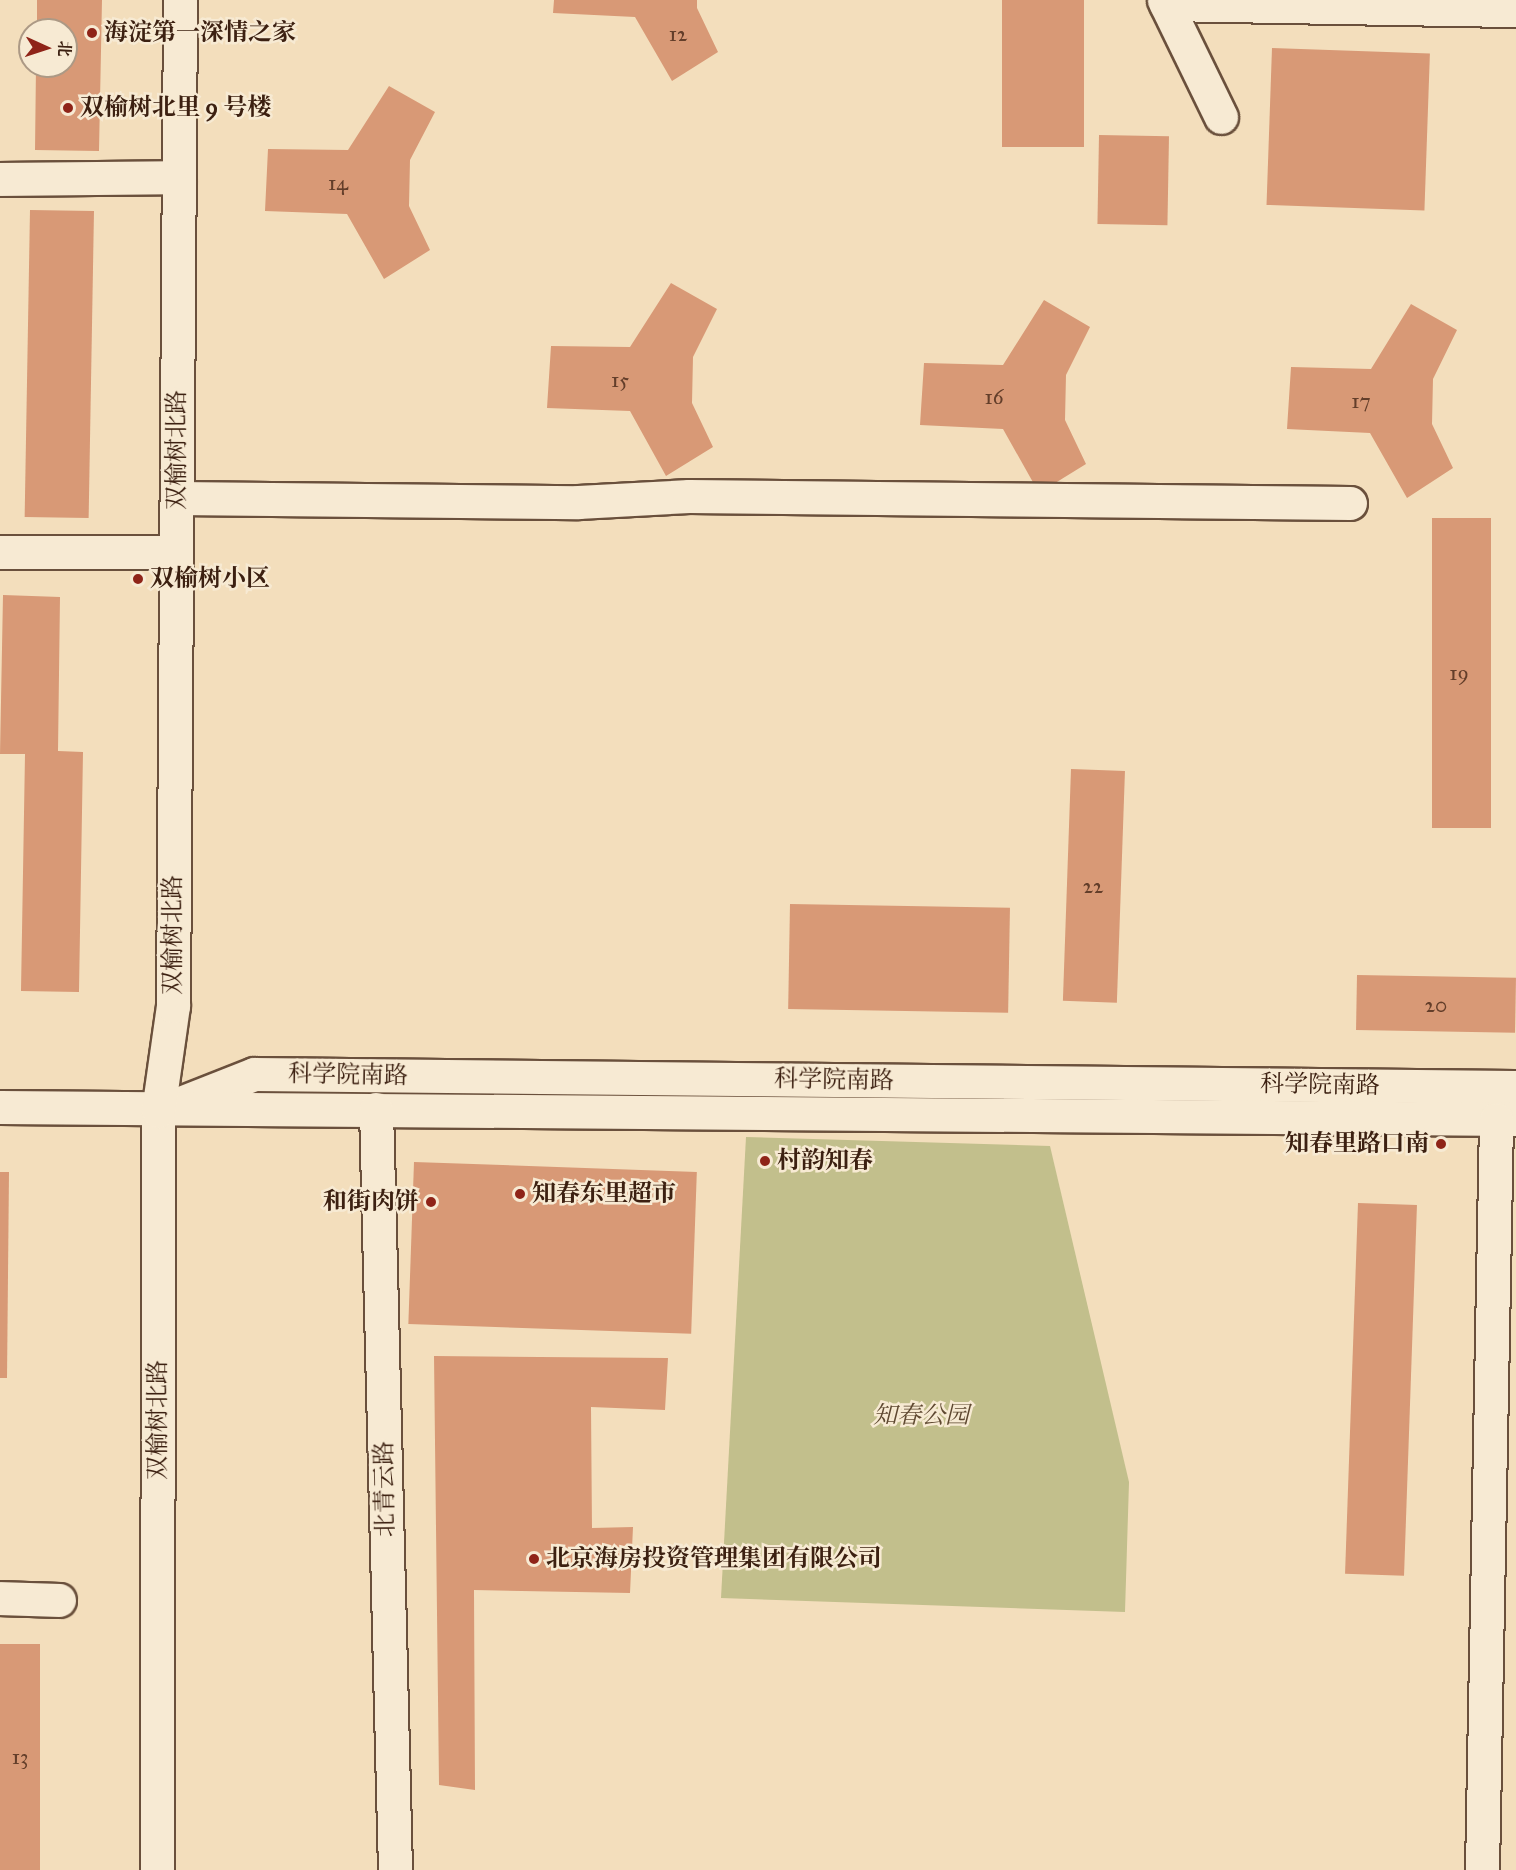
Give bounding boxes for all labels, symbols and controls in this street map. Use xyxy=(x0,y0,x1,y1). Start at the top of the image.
north arrow xyxy=(18,18,78,78)
place label: 海淀第一深情之家 xyxy=(104,19,296,47)
house number: 12 xyxy=(669,21,687,47)
marker: 海淀第一深情之家 xyxy=(85,26,99,40)
text: 北 xyxy=(55,40,74,57)
place label: 双榆树北里 9 号楼 xyxy=(80,94,271,122)
marker: 双榆树北里 9 号楼 xyxy=(61,101,75,115)
house number: 14 xyxy=(328,170,348,196)
house number: 15 xyxy=(611,367,629,393)
house number: 16 xyxy=(984,384,1004,410)
house number: 17 xyxy=(1351,388,1371,414)
street label: 双榆树北路 xyxy=(163,390,191,510)
place label: 双榆树小区 xyxy=(150,565,270,593)
marker: 双榆树小区 xyxy=(131,572,145,586)
house number: 19 xyxy=(1449,660,1469,686)
house number: 22 xyxy=(1083,873,1103,899)
street label: 双榆树北路 xyxy=(159,875,187,995)
house number: 20 xyxy=(1425,992,1447,1018)
street label: 科学院南路 xyxy=(288,1060,408,1090)
street label: 科学院南路 xyxy=(774,1065,894,1095)
street label: 科学院南路 xyxy=(1260,1070,1380,1100)
place label: 知春里路口南 xyxy=(1285,1130,1429,1158)
marker: 知春里路口南 xyxy=(1434,1137,1448,1151)
place label: 村韵知春 xyxy=(777,1147,873,1175)
marker: 村韵知春 xyxy=(758,1154,772,1168)
place label: 知春东里超市 xyxy=(532,1180,676,1208)
marker: 知春东里超市 xyxy=(513,1187,527,1201)
place label: 和街肉饼 xyxy=(323,1188,419,1216)
marker: 和街肉饼 xyxy=(424,1195,438,1209)
street label: 双榆树北路 xyxy=(144,1360,172,1480)
park label: 知春公园 xyxy=(873,1402,969,1430)
street label: 北青云路 xyxy=(370,1441,400,1537)
place label: 北京海房投资管理集团有限公司 xyxy=(546,1545,882,1573)
marker: 北京海房投资管理集团有限公司 xyxy=(527,1552,541,1566)
house number: 13 xyxy=(12,1744,28,1770)

